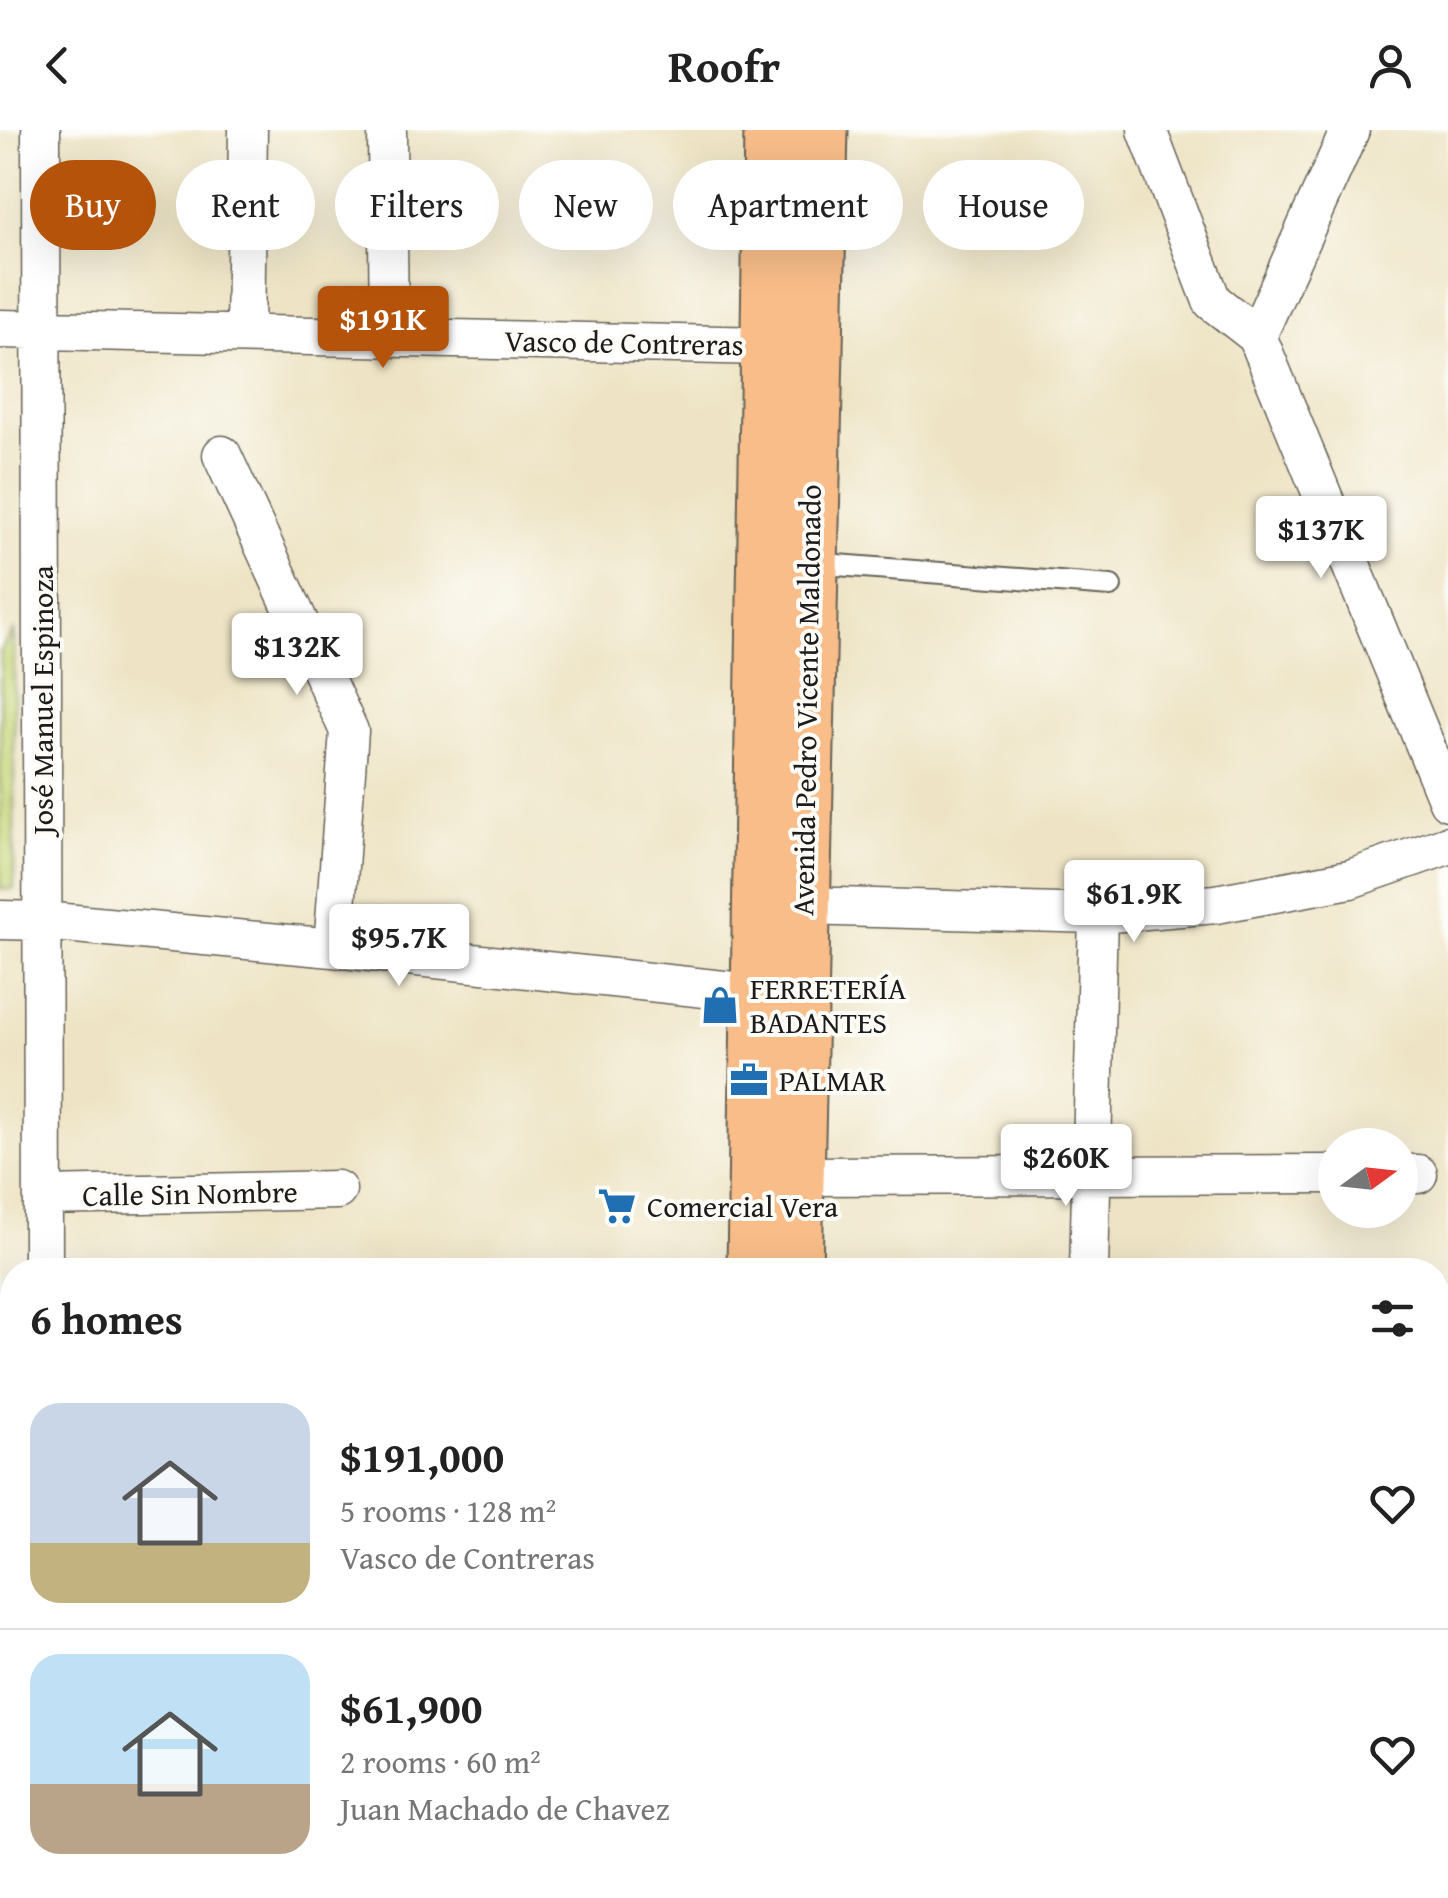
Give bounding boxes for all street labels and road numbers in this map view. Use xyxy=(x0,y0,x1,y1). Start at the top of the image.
street label: Vasco de Contreras xyxy=(504,318,744,366)
street label: Avenida Pedro Vicente Maldonado xyxy=(780,484,832,916)
street label: José Manuel Espinoza xyxy=(20,565,64,839)
street label: Calle Sin Nombre xyxy=(82,1169,298,1217)

